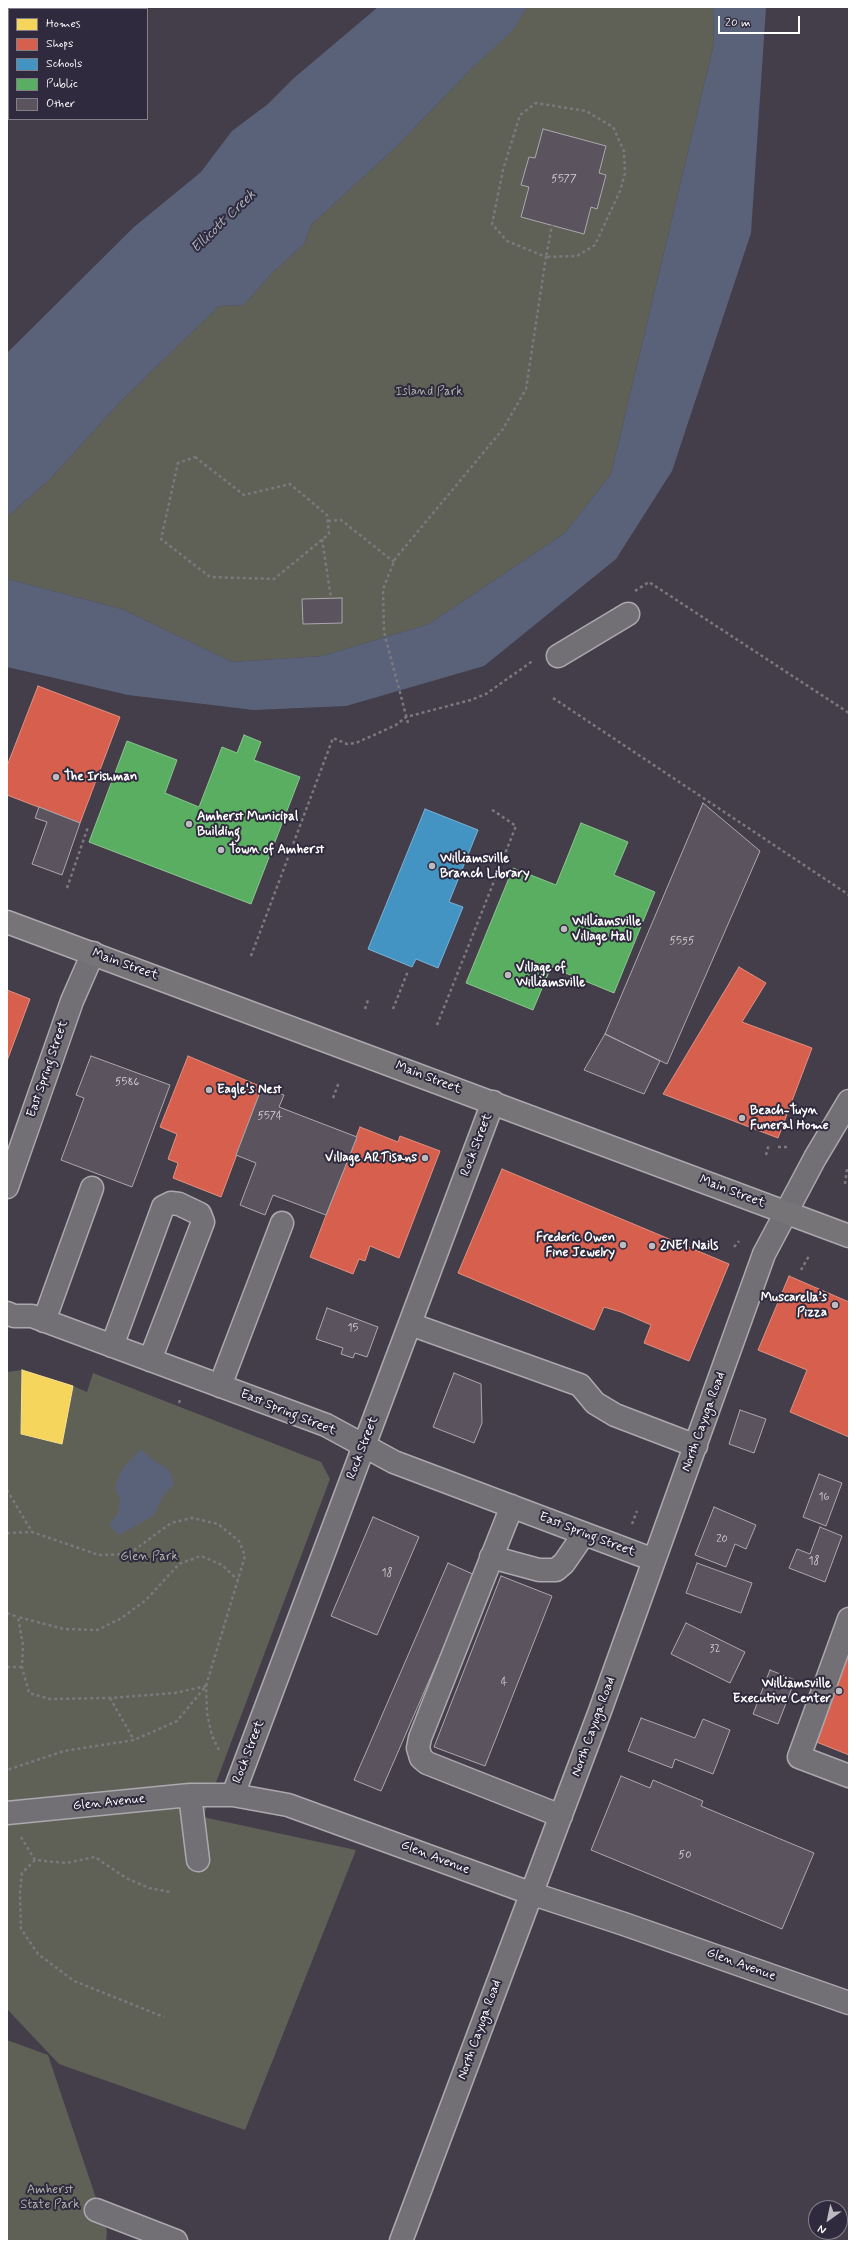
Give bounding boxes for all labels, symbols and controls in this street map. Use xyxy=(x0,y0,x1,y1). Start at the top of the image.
legend xyxy=(8,8,148,120)
scale bar xyxy=(720,8,802,34)
text: 20 m xyxy=(725,15,751,31)
text: Homes xyxy=(46,16,81,32)
text: Shops xyxy=(46,36,73,52)
text: Schools xyxy=(46,56,82,72)
text: Public xyxy=(46,76,78,92)
text: Other xyxy=(46,96,75,112)
house number: 5577 xyxy=(551,173,577,187)
water label: Ellicott Creek xyxy=(188,187,260,257)
park label: Island Park xyxy=(395,384,463,400)
place label: The Irishman xyxy=(64,769,137,785)
marker: The Irishman xyxy=(51,772,61,782)
place label: Amherst Municipal Building xyxy=(197,809,298,840)
marker: Amherst Municipal Building xyxy=(184,819,194,829)
place label: Town of Amherst xyxy=(229,842,324,858)
marker: Town of Amherst xyxy=(216,845,226,855)
place label: Williamsville Branch Library xyxy=(440,851,530,882)
marker: Williamsville Branch Library xyxy=(427,861,437,871)
place label: Williamsville Village Hall xyxy=(572,914,641,945)
marker: Williamsville Village Hall xyxy=(559,924,569,934)
house number: 5555 xyxy=(669,935,695,949)
street label: Main Street xyxy=(90,946,160,984)
place label: Village of Williamsville xyxy=(516,960,585,991)
marker: Village of Williamsville xyxy=(503,970,513,980)
street label: East Spring Street xyxy=(24,1018,72,1120)
street label: Main Street xyxy=(393,1058,463,1098)
house number: 5586 xyxy=(115,1076,139,1090)
place label: Eagle's Nest xyxy=(217,1082,282,1098)
marker: Eagle's Nest xyxy=(204,1085,214,1095)
place label: Beach-Tuyn Funeral Home xyxy=(750,1103,829,1134)
house number: 5574 xyxy=(257,1110,283,1124)
street label: Rock Street xyxy=(458,1111,496,1179)
marker: Beach-Tuyn Funeral Home xyxy=(737,1113,747,1123)
place label: Village ARTisans xyxy=(325,1150,417,1166)
marker: Village ARTisans xyxy=(420,1153,430,1163)
street label: Main Street xyxy=(697,1172,767,1212)
place label: Frederic Owen Fine Jewelry xyxy=(536,1230,615,1261)
place label: 2NE1 Nails xyxy=(660,1238,718,1254)
marker: Frederic Owen Fine Jewelry xyxy=(618,1240,628,1250)
marker: 2NE1 Nails xyxy=(647,1241,657,1251)
place label: Muscarella’s Pizza xyxy=(761,1290,827,1321)
marker: Muscarella’s Pizza xyxy=(830,1300,840,1310)
house number: 15 xyxy=(348,1322,358,1336)
street label: North Cayuga Road xyxy=(679,1370,729,1474)
street label: East Spring Street xyxy=(238,1387,338,1439)
street label: Rock Street xyxy=(344,1414,382,1482)
house number: 16 xyxy=(819,1491,829,1505)
street label: East Spring Street xyxy=(537,1509,637,1561)
house number: 20 xyxy=(716,1533,728,1547)
park label: Glen Park xyxy=(120,1549,178,1565)
house number: 18 xyxy=(809,1555,819,1569)
house number: 18 xyxy=(382,1567,392,1581)
house number: 32 xyxy=(710,1643,720,1657)
street label: North Cayuga Road xyxy=(569,1675,619,1779)
house number: 4 xyxy=(501,1676,507,1690)
place label: Williamsville Executive Center xyxy=(733,1676,831,1707)
marker: Williamsville Executive Center xyxy=(834,1686,844,1696)
street label: Rock Street xyxy=(230,1718,268,1786)
street label: Glen Avenue xyxy=(72,1791,146,1815)
street label: Glen Avenue xyxy=(398,1838,472,1878)
house number: 50 xyxy=(679,1849,691,1863)
street label: Glen Avenue xyxy=(704,1945,778,1985)
street label: North Cayuga Road xyxy=(455,1978,505,2082)
park label: Amherst State Park xyxy=(20,2182,80,2213)
north arrow xyxy=(808,2200,848,2240)
text: N xyxy=(815,2221,829,2237)

